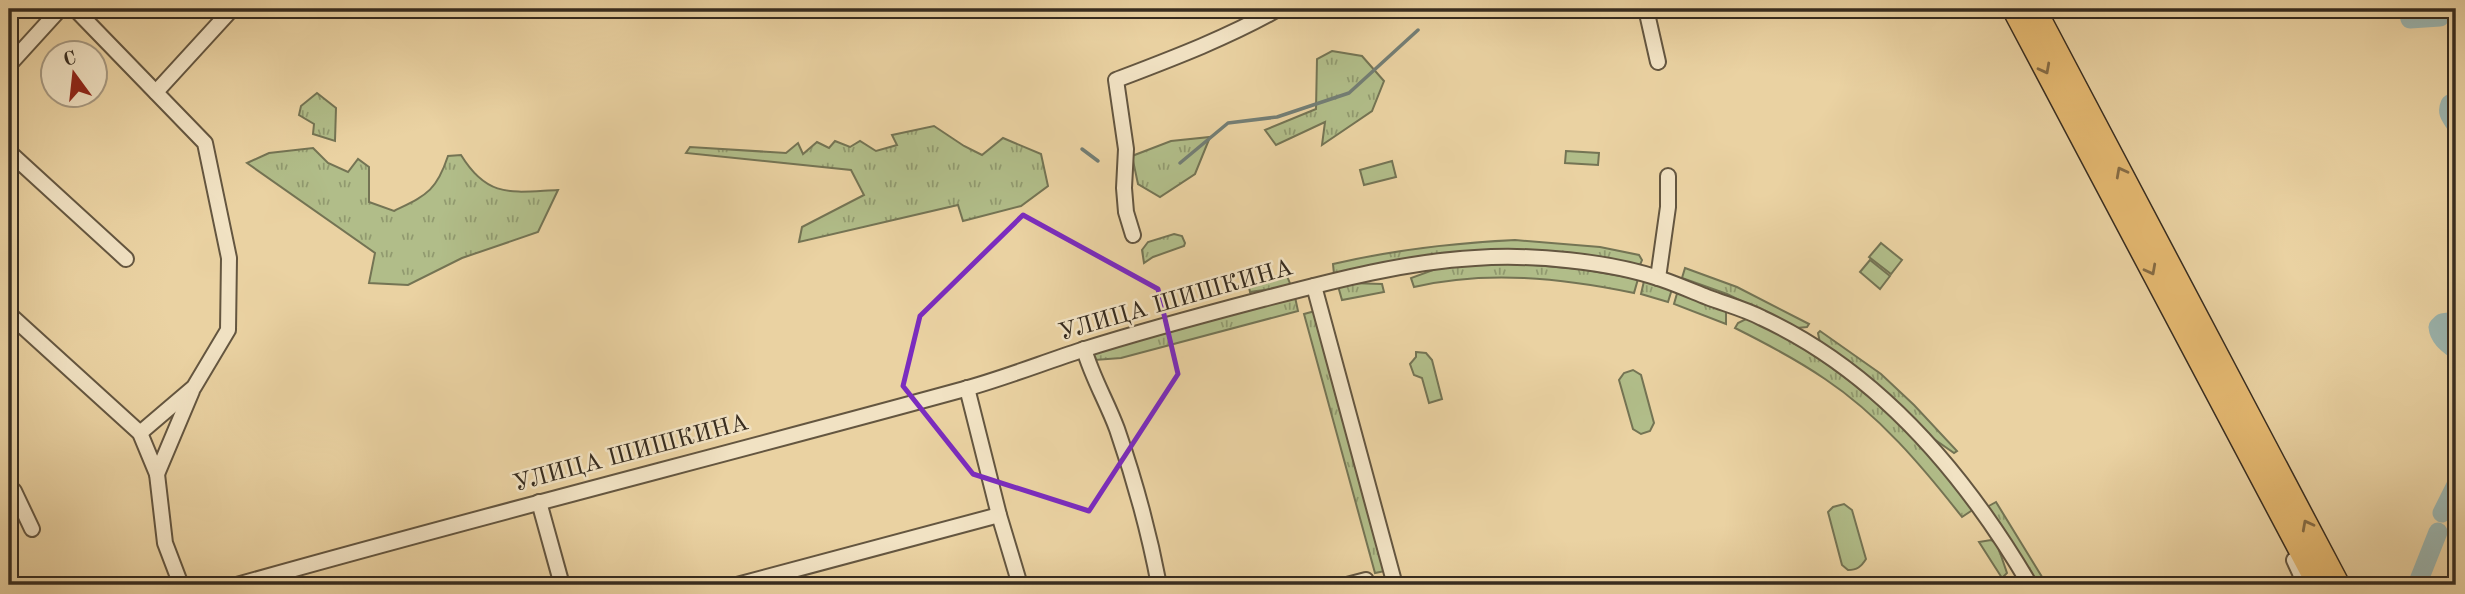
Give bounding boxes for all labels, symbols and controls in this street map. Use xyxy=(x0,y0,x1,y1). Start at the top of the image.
north arrow xyxy=(38,38,108,108)
text: С xyxy=(62,49,79,71)
one-way arrow xyxy=(2037,62,2050,74)
one-way arrow xyxy=(2116,167,2130,179)
street label: УЛИЦА ШИШКИНА xyxy=(1056,256,1296,346)
one-way arrow xyxy=(2143,263,2157,275)
street label: УЛИЦА ШИШКИНА xyxy=(511,411,751,497)
one-way arrow xyxy=(2302,520,2316,532)

